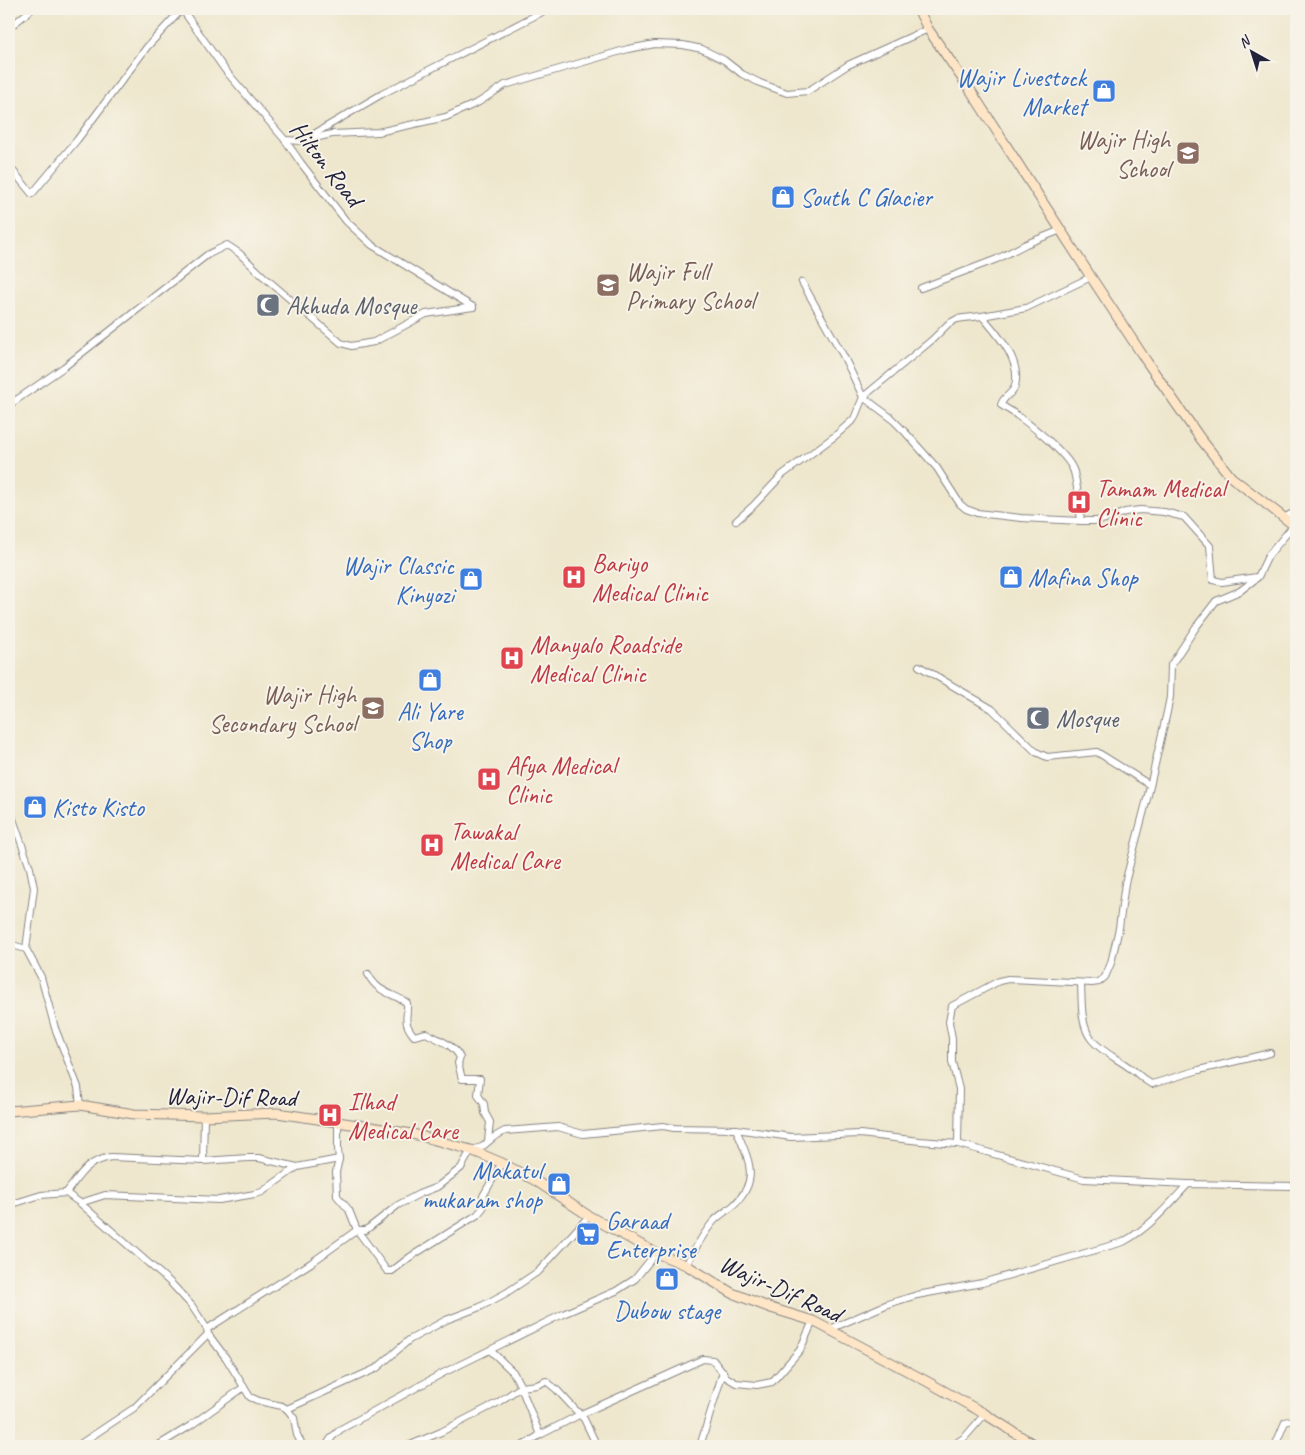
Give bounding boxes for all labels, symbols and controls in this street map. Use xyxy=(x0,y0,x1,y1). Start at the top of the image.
north arrow xyxy=(1228,28,1278,78)
text: N xyxy=(1235,31,1255,52)
place label: Wajir Livestock Market xyxy=(956,62,1090,123)
shop icon: Wajir Livestock Market xyxy=(1091,78,1117,104)
street label: Hilton Road xyxy=(283,114,372,216)
place label: Wajir High School xyxy=(1077,124,1175,185)
school or university icon: Wajir High School xyxy=(1175,140,1201,166)
place label: South C Glacier xyxy=(800,182,934,214)
shop icon: South C Glacier xyxy=(770,184,796,210)
place label: Wajir Full Primary School xyxy=(626,256,759,317)
school or university icon: Wajir Full Primary School xyxy=(595,272,621,298)
place label: Akhuda Mosque xyxy=(286,290,418,322)
mosque icon: Akhuda Mosque xyxy=(255,292,281,318)
place label: Tamam Medical Clinic xyxy=(1096,473,1230,534)
hospital icon: Tamam Medical Clinic xyxy=(1066,489,1092,515)
place label: Bariyo Medical Clinic xyxy=(592,548,709,609)
place label: Wajir Classic Kinyozi xyxy=(343,550,457,611)
place label: Mafina Shop xyxy=(1028,562,1139,594)
hospital icon: Bariyo Medical Clinic xyxy=(561,564,587,590)
shop icon: Mafina Shop xyxy=(998,564,1024,590)
shop icon: Wajir Classic Kinyozi xyxy=(458,566,484,592)
place label: Manyalo Roadside Medical Clinic xyxy=(530,629,683,690)
hospital icon: Manyalo Roadside Medical Clinic xyxy=(499,645,525,671)
shop icon: Ali Yare Shop xyxy=(417,667,443,693)
place label: Wajir High Secondary School xyxy=(209,679,361,740)
school or university icon: Wajir High Secondary School xyxy=(360,695,386,721)
place label: Ali Yare Shop xyxy=(397,696,465,757)
place label: Mosque xyxy=(1056,703,1120,735)
mosque icon: Mosque xyxy=(1025,705,1051,731)
place label: Afya Medical Clinic xyxy=(506,750,621,811)
hospital icon: Afya Medical Clinic xyxy=(476,766,502,792)
place label: Kisto Kisto xyxy=(52,792,145,824)
shop icon: Kisto Kisto xyxy=(22,794,48,820)
place label: Tawakal Medical Care xyxy=(450,816,562,877)
hospital icon: Tawakal Medical Care xyxy=(419,832,445,858)
street label: Wajir-Dif Road xyxy=(166,1080,301,1114)
place label: Ilhad Medical Care xyxy=(348,1086,460,1147)
hospital icon: Ilhad Medical Care xyxy=(317,1102,343,1128)
place label: Makatul mukaram shop xyxy=(422,1155,547,1216)
shop icon: Makatul mukaram shop xyxy=(546,1171,572,1197)
place label: Garaad Enterprise xyxy=(606,1205,698,1266)
supermarket icon: Garaad Enterprise xyxy=(575,1221,601,1247)
street label: Wajir-Dif Road xyxy=(715,1248,850,1332)
shop icon: Dubow stage xyxy=(654,1266,680,1292)
place label: Dubow stage xyxy=(614,1295,722,1327)

